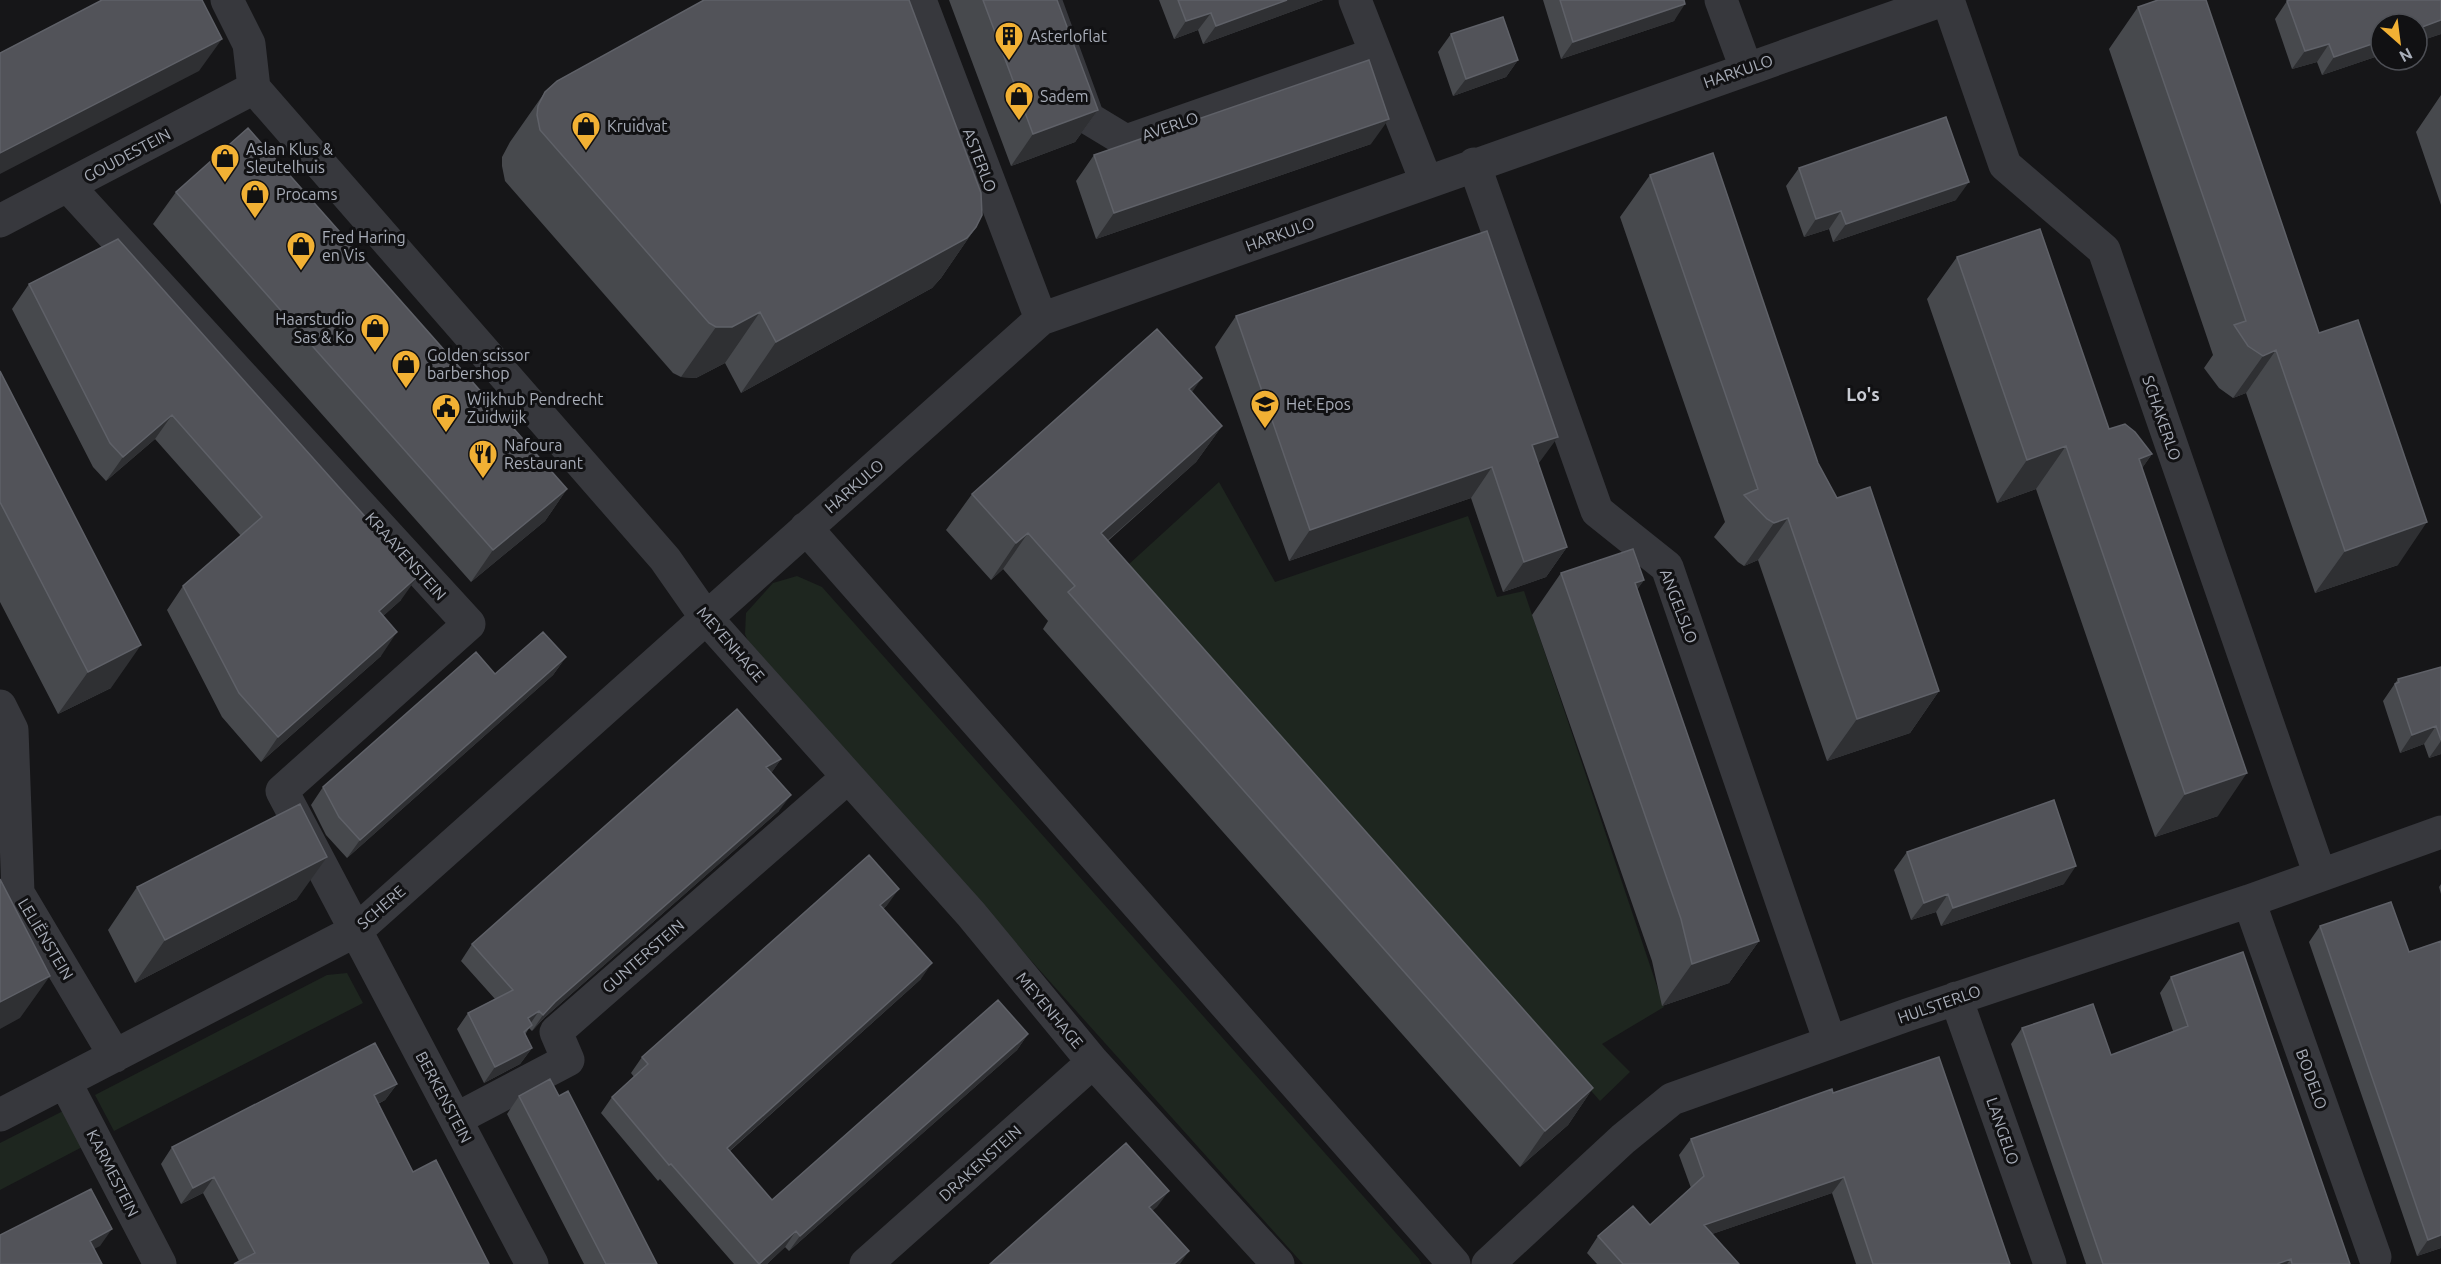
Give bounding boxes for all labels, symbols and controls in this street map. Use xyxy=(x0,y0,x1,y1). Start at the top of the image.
north arrow xyxy=(2369,12,2429,72)
building icon: Asterloflat xyxy=(993,20,1025,62)
place label: Asterloflat xyxy=(1030,27,1108,45)
text: N xyxy=(2397,44,2416,66)
street label: HARKULO xyxy=(1701,51,1775,91)
shop icon: Sadem xyxy=(1003,80,1035,122)
place label: Sadem xyxy=(1040,87,1089,105)
street label: AVERLO xyxy=(1139,108,1201,144)
shop icon: Kruidvat xyxy=(570,110,602,152)
place label: Kruidvat xyxy=(607,117,668,135)
street label: GOUDESTEIN xyxy=(80,125,174,185)
street label: ASTERLO xyxy=(960,126,1000,194)
place label: Aslan Klus & Sleutelhuis xyxy=(246,140,333,176)
shop icon: Aslan Klus & Sleutelhuis xyxy=(209,142,241,184)
shop icon: Procams xyxy=(239,178,271,220)
place label: Procams xyxy=(276,185,337,203)
street label: HARKULO xyxy=(1243,213,1317,255)
place label: Fred Haring en Vis xyxy=(322,228,406,264)
shop icon: Fred Haring en Vis xyxy=(285,230,317,272)
place label: Haarstudio Sas & Ko xyxy=(275,310,354,346)
shop icon: Haarstudio Sas & Ko xyxy=(359,312,391,354)
place label: Golden scissor barbershop xyxy=(427,346,530,382)
shop icon: Golden scissor barbershop xyxy=(390,348,422,390)
street label: SCHAKERLO xyxy=(2139,373,2185,463)
district label: Lo's xyxy=(1846,384,1880,404)
school or university icon: Het Epos xyxy=(1249,388,1281,430)
place label: Wijkhub Pendrecht Zuidwijk xyxy=(467,390,604,426)
public building icon: Wijkhub Pendrecht Zuidwijk xyxy=(430,392,462,434)
place label: Het Epos xyxy=(1286,395,1351,413)
place label: Nafoura Restaurant xyxy=(504,436,584,472)
restaurant icon: Nafoura Restaurant xyxy=(467,438,499,480)
street label: HARKULO xyxy=(821,456,887,516)
street label: KRAAYENSTEIN xyxy=(362,508,450,604)
street label: ANGELSLO xyxy=(1657,566,1701,646)
street label: MEYENHAGE xyxy=(694,603,768,685)
street label: SCHERE xyxy=(353,881,409,933)
street label: LELIËNSTEIN xyxy=(15,895,77,983)
street label: GUNTERSTEIN xyxy=(598,916,688,996)
street label: MEYENHAGE xyxy=(1013,968,1087,1052)
street label: HULSTERLO xyxy=(1895,981,1983,1027)
street label: BODELO xyxy=(2293,1046,2331,1112)
street label: BERKENSTEIN xyxy=(412,1048,476,1146)
street label: LANGELO xyxy=(1983,1095,2023,1167)
street label: DRAKENSTEIN xyxy=(935,1122,1025,1204)
street label: KARMESTEIN xyxy=(83,1126,143,1220)

